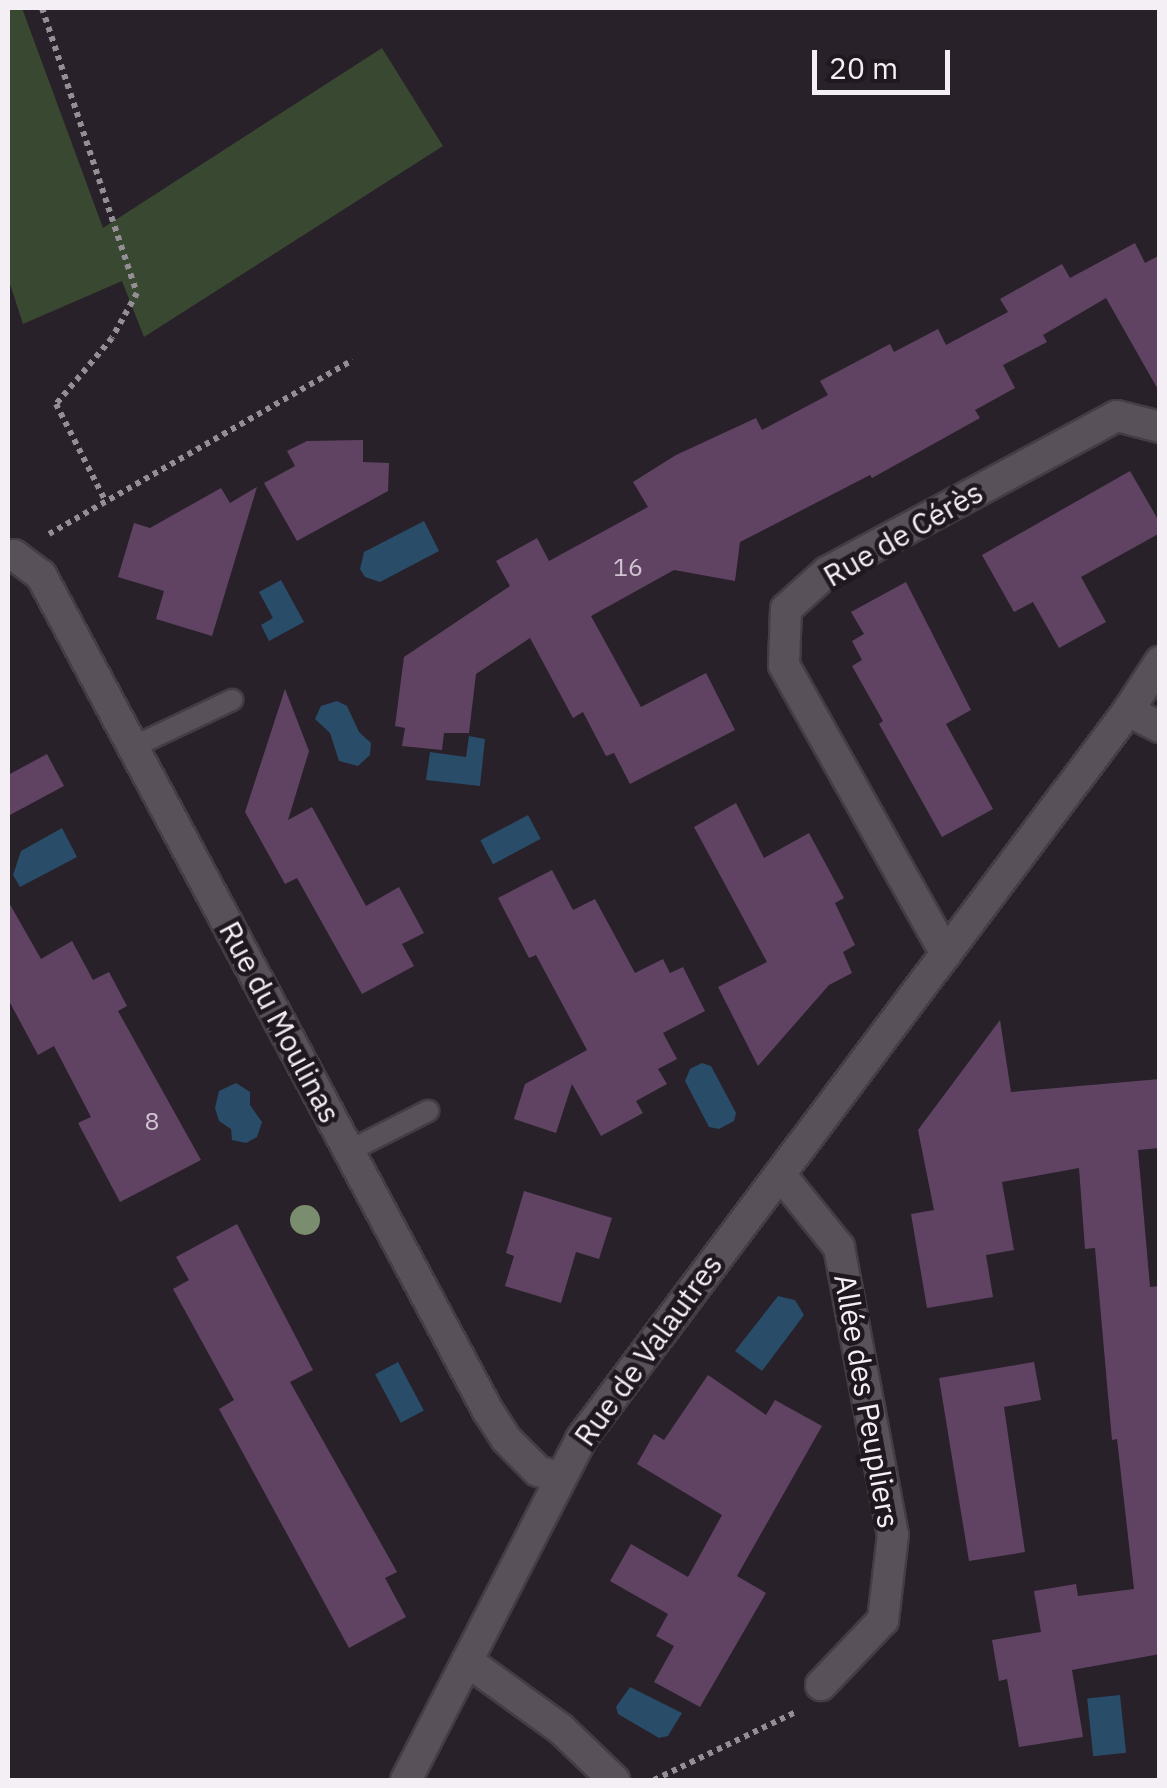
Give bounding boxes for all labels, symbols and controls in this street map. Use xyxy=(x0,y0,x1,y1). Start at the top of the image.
scale bar xyxy=(817,30,954,92)
text: 20 m xyxy=(829,48,898,87)
street label: Rue de Cérès xyxy=(817,474,989,594)
house number: 16 xyxy=(613,552,643,582)
street label: Rue du Moulinas xyxy=(212,915,348,1129)
house number: 8 xyxy=(145,1106,159,1136)
street label: Rue de Valautres xyxy=(566,1247,730,1453)
street label: Allée des Peupliers xyxy=(827,1271,907,1531)

